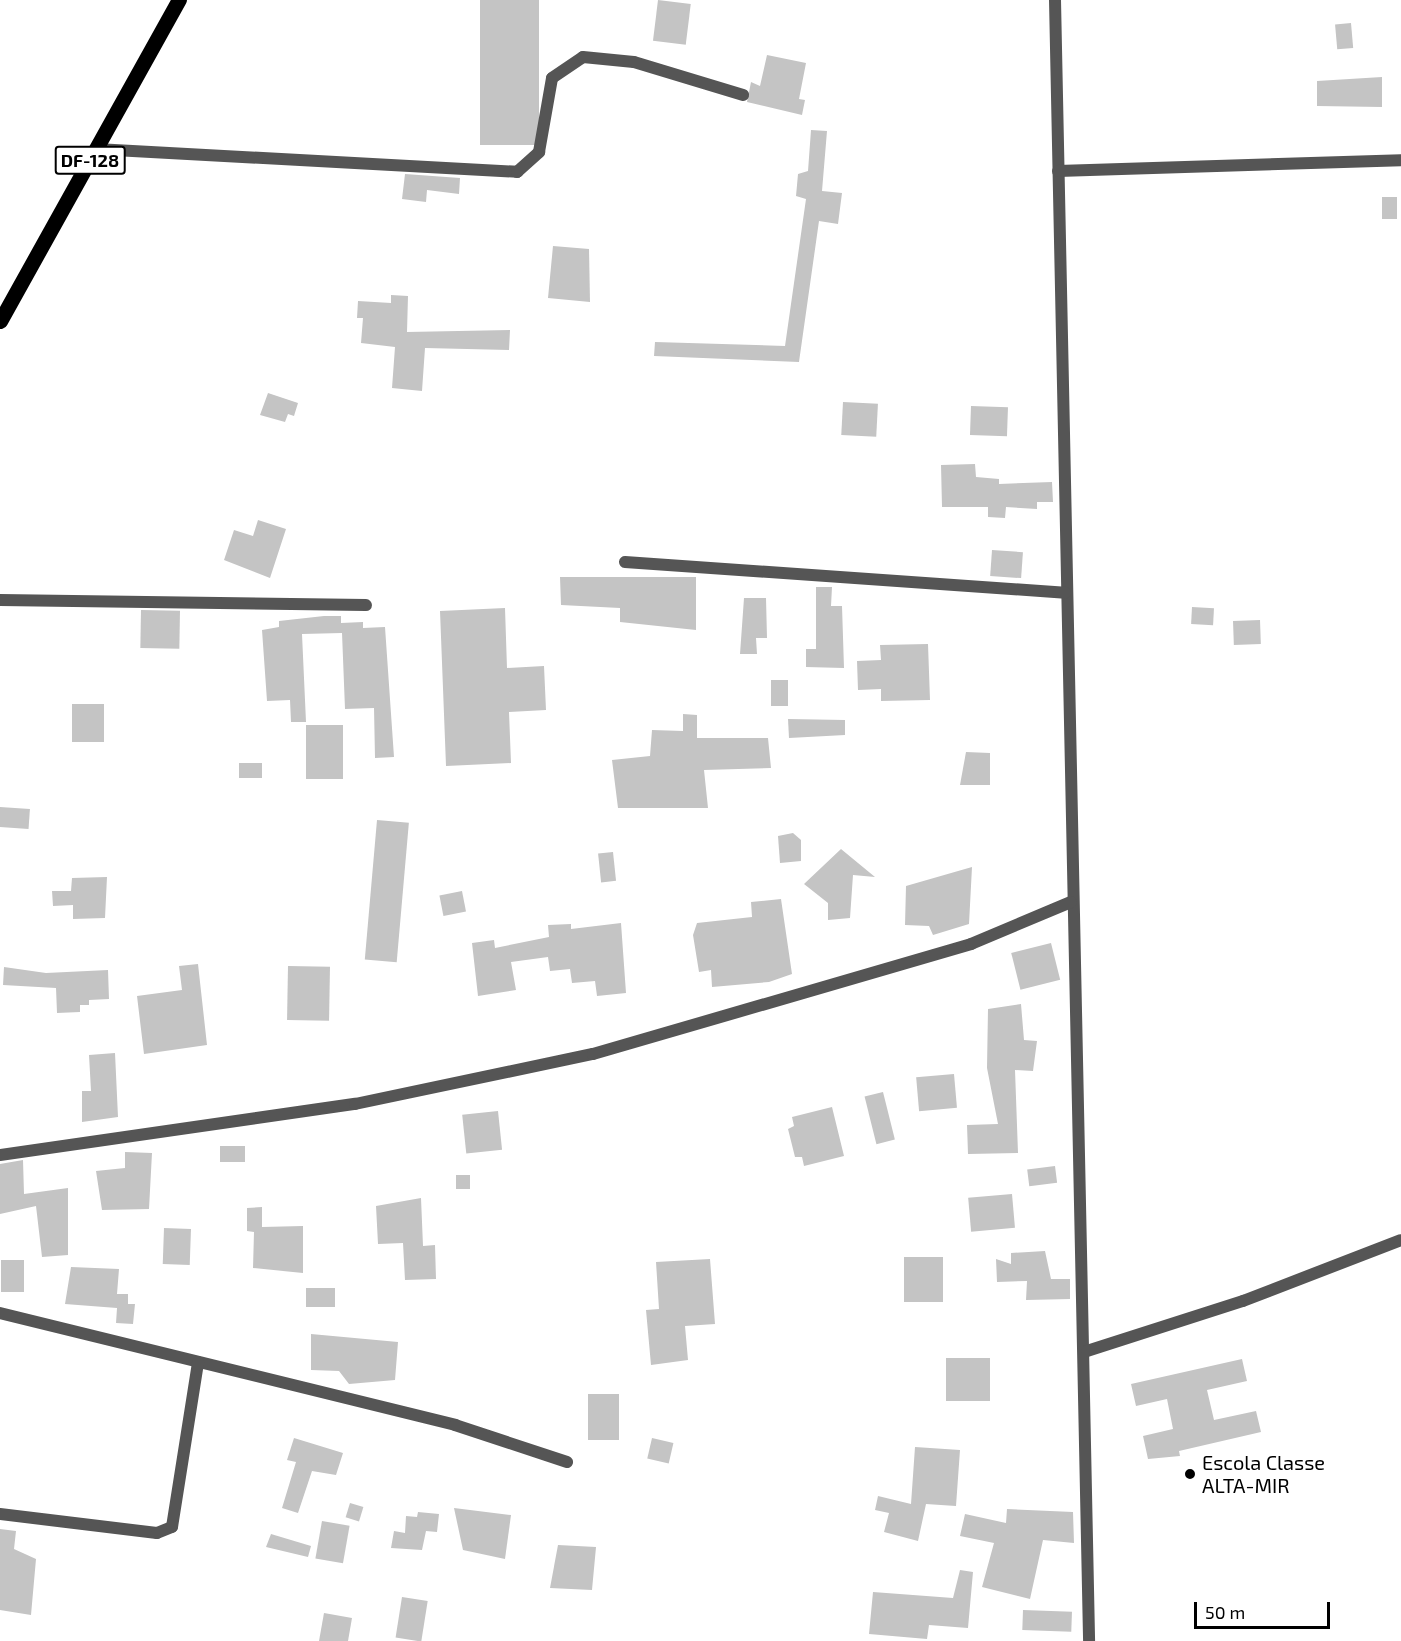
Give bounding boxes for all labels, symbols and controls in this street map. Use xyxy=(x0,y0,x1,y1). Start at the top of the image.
road number: DF-128 xyxy=(54,145,126,175)
place label: Escola Classe ALTA-MIR xyxy=(1202,1450,1325,1497)
marker: Escola Classe ALTA-MIR xyxy=(1183,1467,1197,1481)
scale bar xyxy=(1197,1590,1334,1628)
text: 50 m xyxy=(1205,1601,1245,1623)

